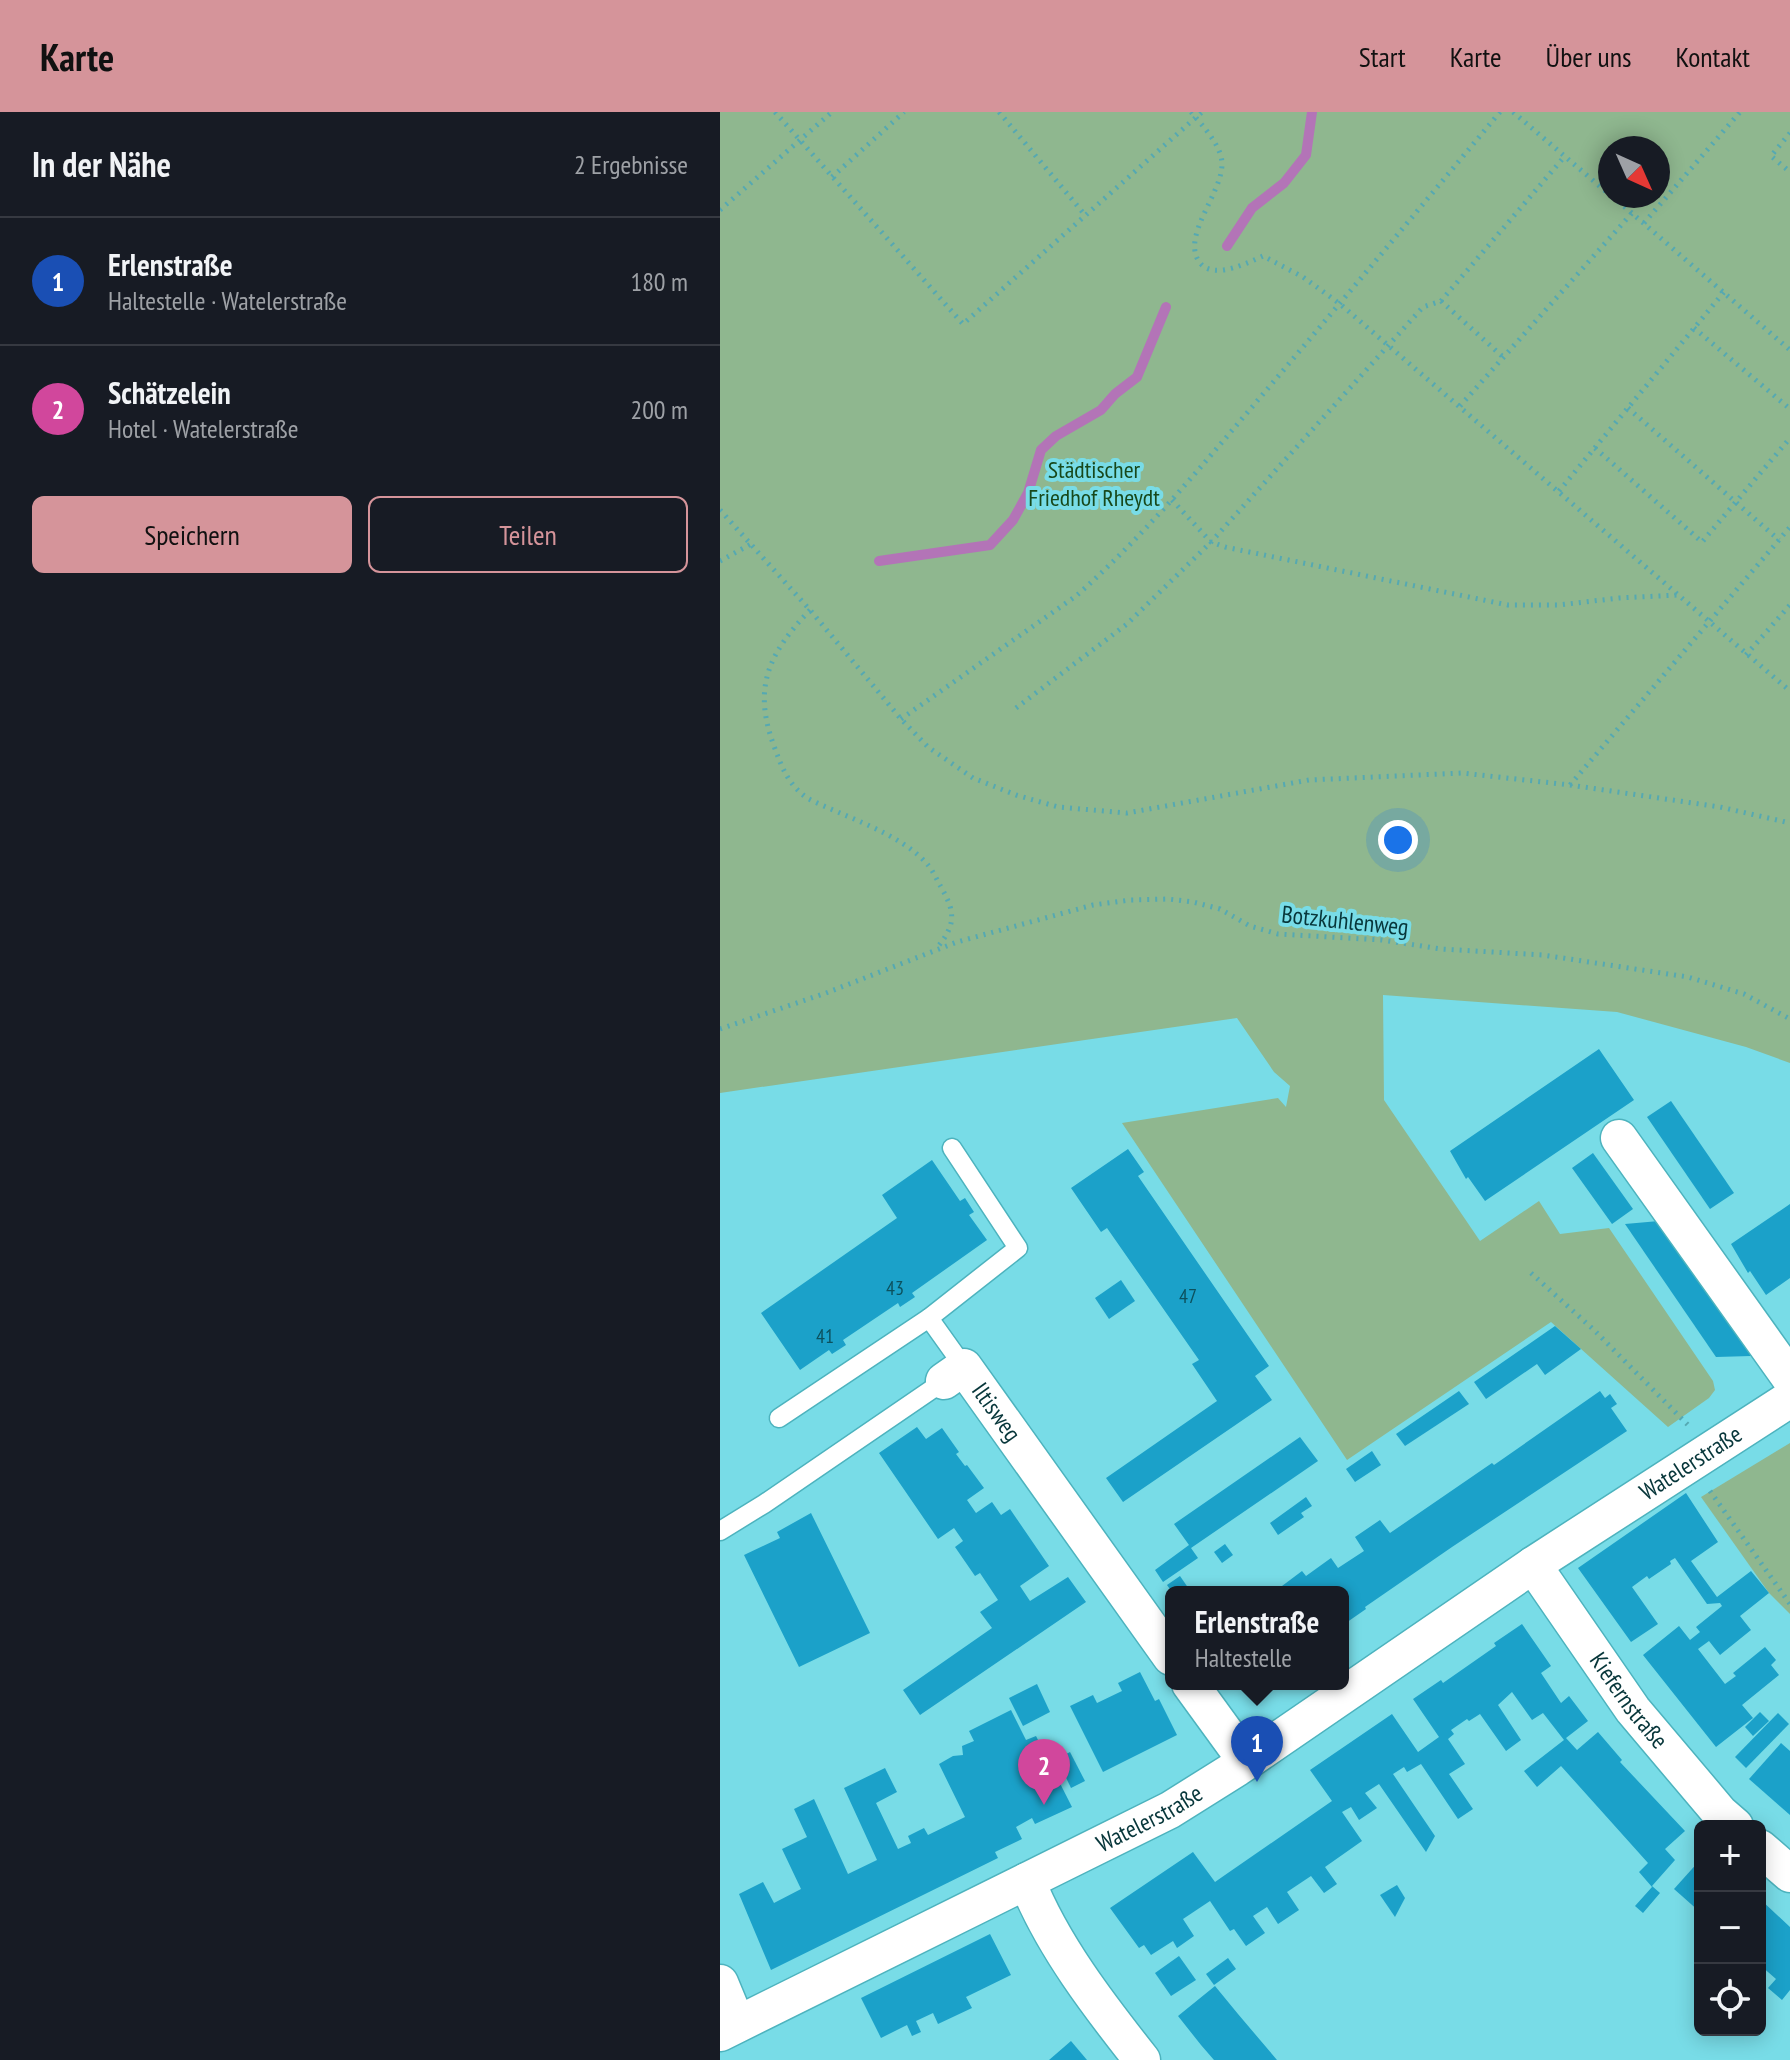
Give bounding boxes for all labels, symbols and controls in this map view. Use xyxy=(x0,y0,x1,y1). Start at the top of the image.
text: Karte xyxy=(40,32,114,81)
text: Start xyxy=(1359,38,1406,75)
text: Karte xyxy=(1450,38,1502,75)
text: Über uns xyxy=(1546,38,1631,75)
text: Kontakt xyxy=(1675,38,1750,75)
north arrow xyxy=(1598,136,1670,208)
text: In der Nähe xyxy=(32,142,171,186)
text: 2 Ergebnisse xyxy=(574,148,688,181)
text: Erlenstraße xyxy=(108,245,233,284)
text: 1 xyxy=(52,265,64,298)
text: 180 m xyxy=(630,265,688,298)
text: Haltestelle · Watelerstraße xyxy=(108,284,347,317)
text: Schätzelein xyxy=(108,373,231,412)
text: 2 xyxy=(52,393,64,426)
text: 200 m xyxy=(630,393,688,426)
text: Hotel · Watelerstraße xyxy=(108,412,299,445)
park label: Städtischer Friedhof Rheydt xyxy=(1028,454,1160,513)
button: Speichern xyxy=(32,496,352,573)
button: Teilen xyxy=(368,496,688,573)
your location xyxy=(1378,820,1418,860)
street label: Botzkuhlenweg xyxy=(1280,898,1410,943)
house number: 43 xyxy=(886,1275,904,1301)
house number: 47 xyxy=(1179,1283,1197,1309)
house number: 41 xyxy=(816,1323,834,1349)
street label: Iltisweg xyxy=(965,1376,1028,1447)
street label: Watelerstraße xyxy=(1633,1418,1748,1507)
popup xyxy=(1165,1586,1349,1690)
text: Erlenstraße xyxy=(1195,1602,1319,1641)
text: Haltestelle xyxy=(1195,1641,1292,1674)
street label: Kiefernstraße xyxy=(1583,1646,1675,1755)
pin: 1 xyxy=(1231,1716,1283,1782)
pin: 2 xyxy=(1018,1739,1070,1805)
street label: Watelerstraße xyxy=(1091,1777,1208,1859)
map controls xyxy=(1694,1820,1766,2036)
button: + xyxy=(1694,1820,1766,1892)
button: − xyxy=(1694,1892,1766,1964)
button: locate xyxy=(1694,1964,1766,2036)

